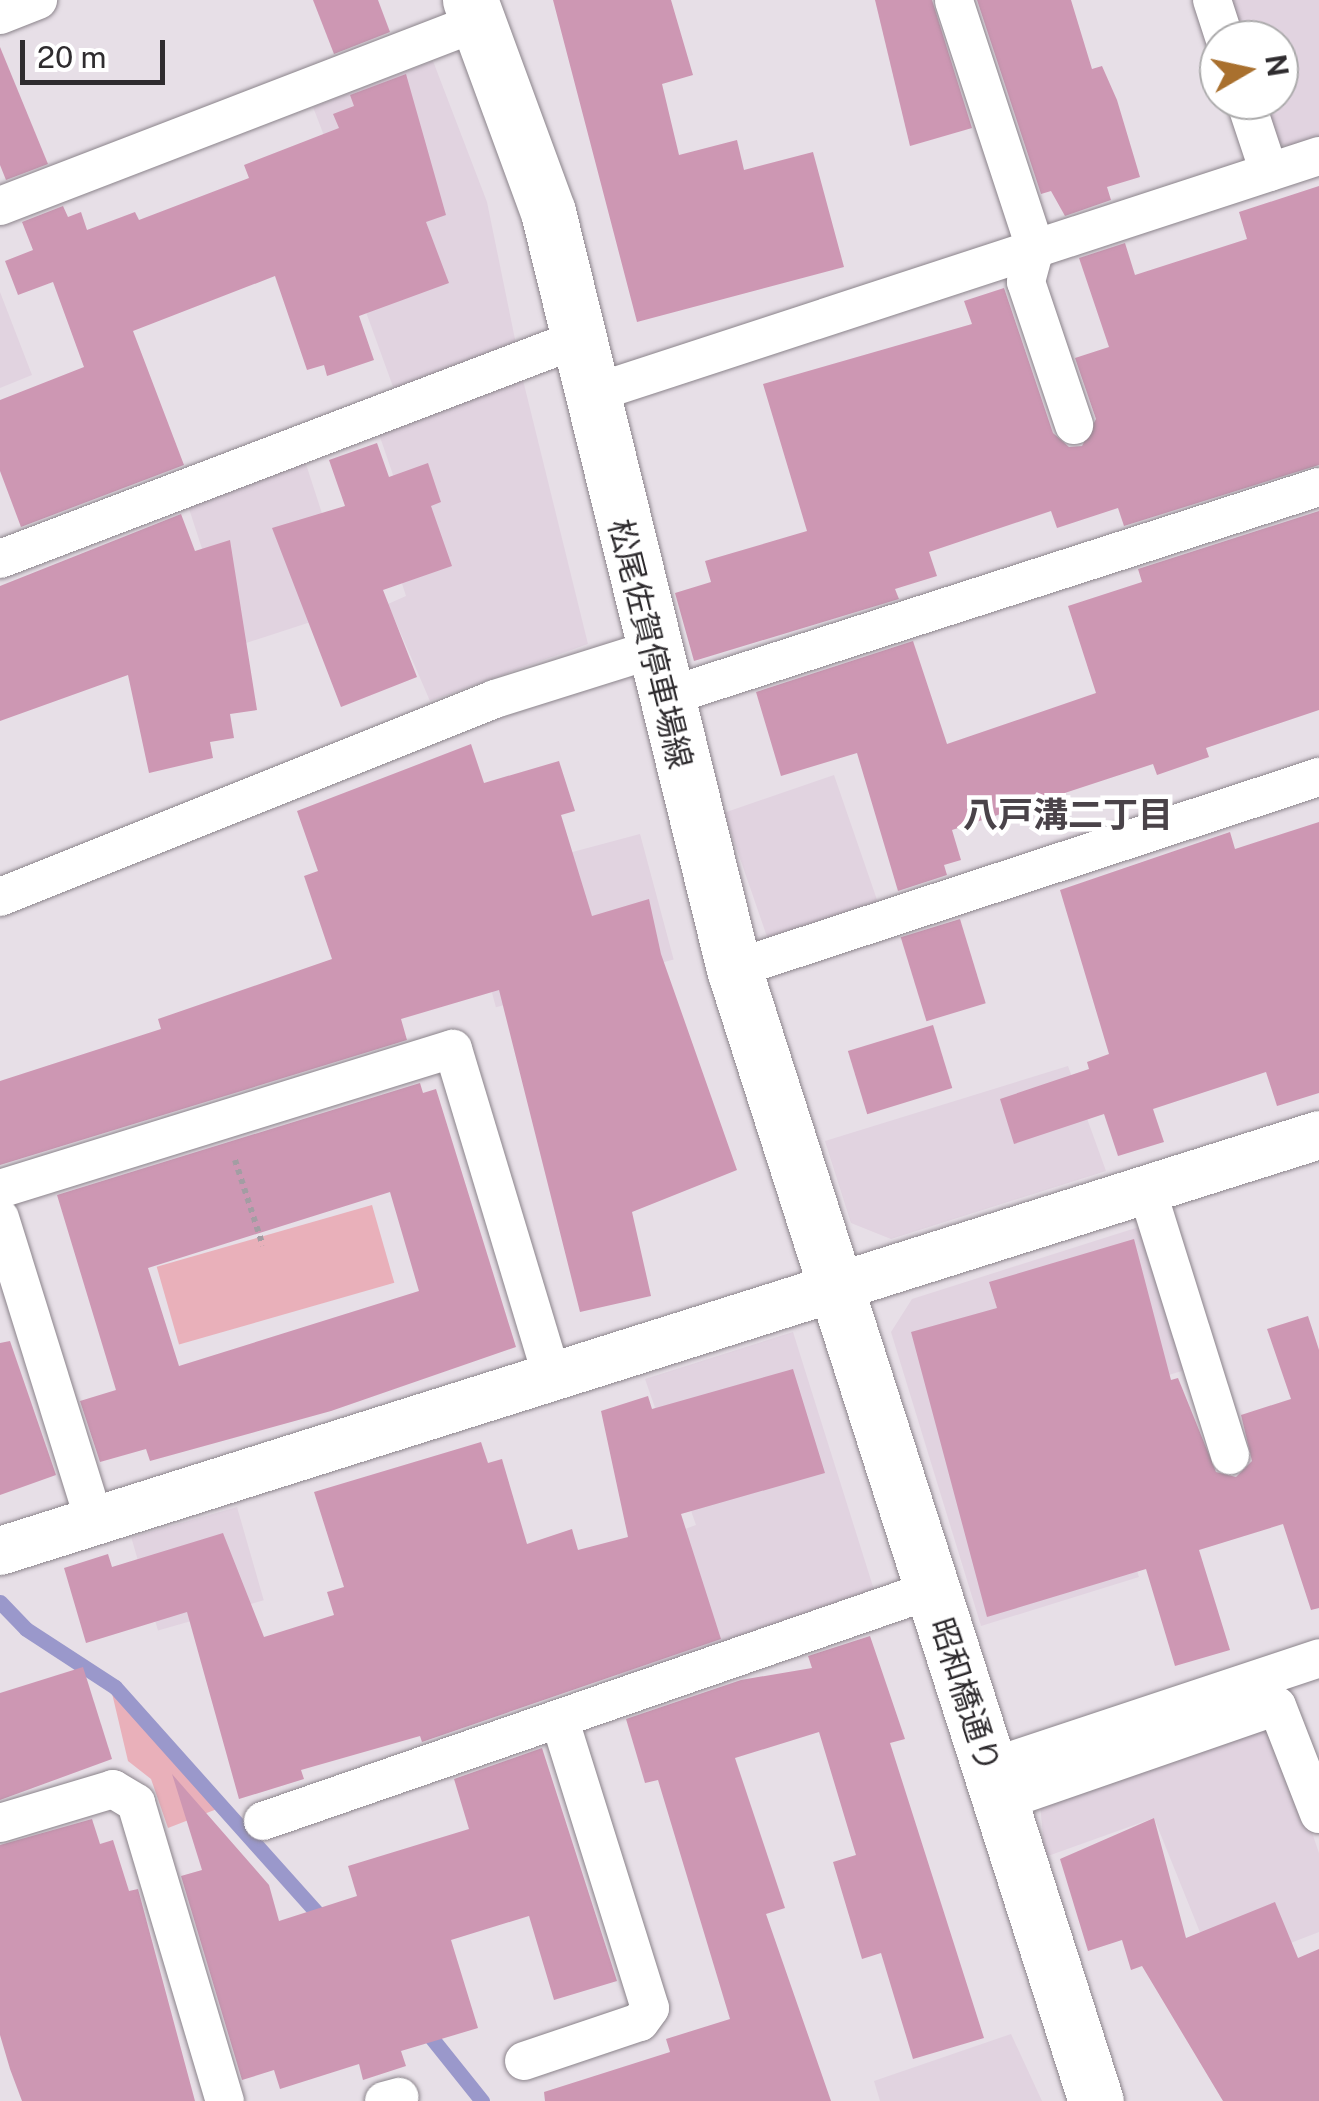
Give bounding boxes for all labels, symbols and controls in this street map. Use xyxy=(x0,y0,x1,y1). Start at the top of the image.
scale bar xyxy=(25,20,170,82)
north arrow xyxy=(1199,20,1299,120)
text: 20 m xyxy=(37,39,106,75)
text: N xyxy=(1259,52,1295,79)
street label: 松尾佐賀停車場線 xyxy=(600,515,700,773)
district label: 八戸溝二丁目 xyxy=(963,794,1173,836)
street label: 昭和橋通り xyxy=(922,1613,1008,1777)

